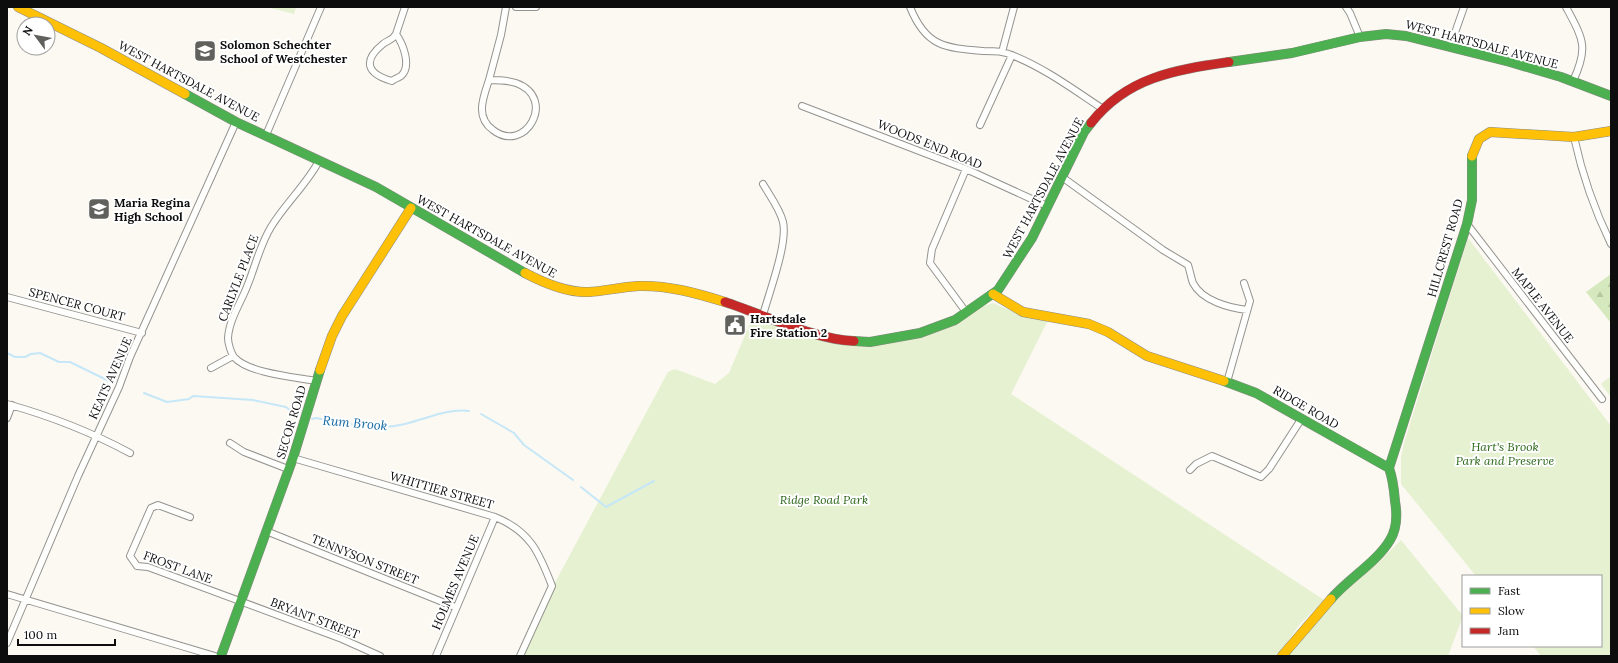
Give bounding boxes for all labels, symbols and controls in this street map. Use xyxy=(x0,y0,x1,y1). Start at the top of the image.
north arrow xyxy=(16,16,56,56)
street label: WEST HARTSDALE AVENUE xyxy=(1404,16,1560,72)
text: N xyxy=(19,23,36,38)
street label: WEST HARTSDALE AVENUE xyxy=(116,37,262,125)
place label: Solomon Schechter School of Westchester xyxy=(220,37,348,66)
school or university icon: Solomon Schechter School of Westchester xyxy=(192,38,218,64)
street label: WEST HARTSDALE AVENUE xyxy=(999,115,1087,261)
street label: WOODS END ROAD xyxy=(875,116,985,172)
street label: WEST HARTSDALE AVENUE xyxy=(414,191,560,281)
place label: Maria Regina High School xyxy=(114,195,191,224)
school or university icon: Maria Regina High School xyxy=(86,196,112,222)
street label: HILLCREST ROAD xyxy=(1424,197,1466,299)
street label: CARLYLE PLACE xyxy=(214,232,262,324)
street label: MAPLE AVENUE xyxy=(1509,264,1577,346)
street label: SPENCER COURT xyxy=(27,284,127,324)
place label: Hartsdale Fire Station 2 xyxy=(750,311,827,340)
public building icon: Hartsdale Fire Station 2 xyxy=(722,312,748,338)
street label: KEATS AVENUE xyxy=(85,335,135,421)
street label: RIDGE ROAD xyxy=(1270,382,1342,432)
street label: SECOR ROAD xyxy=(273,383,309,461)
water label: Rum Brook xyxy=(322,412,388,434)
park label: Hart's Brook Park and Preserve xyxy=(1456,439,1555,468)
street label: WHITTIER STREET xyxy=(388,468,496,512)
park label: Ridge Road Park xyxy=(780,492,868,507)
street label: TENNYSON STREET xyxy=(309,531,421,587)
street label: HOLMES AVENUE xyxy=(428,532,482,632)
street label: FROST LANE xyxy=(141,548,215,586)
legend xyxy=(1462,575,1602,647)
text: Fast xyxy=(1498,583,1521,598)
street label: BRYANT STREET xyxy=(268,594,362,642)
text: Slow xyxy=(1498,603,1525,618)
scale bar xyxy=(18,621,115,647)
text: Jam xyxy=(1497,623,1519,638)
text: 100 m xyxy=(24,627,57,642)

